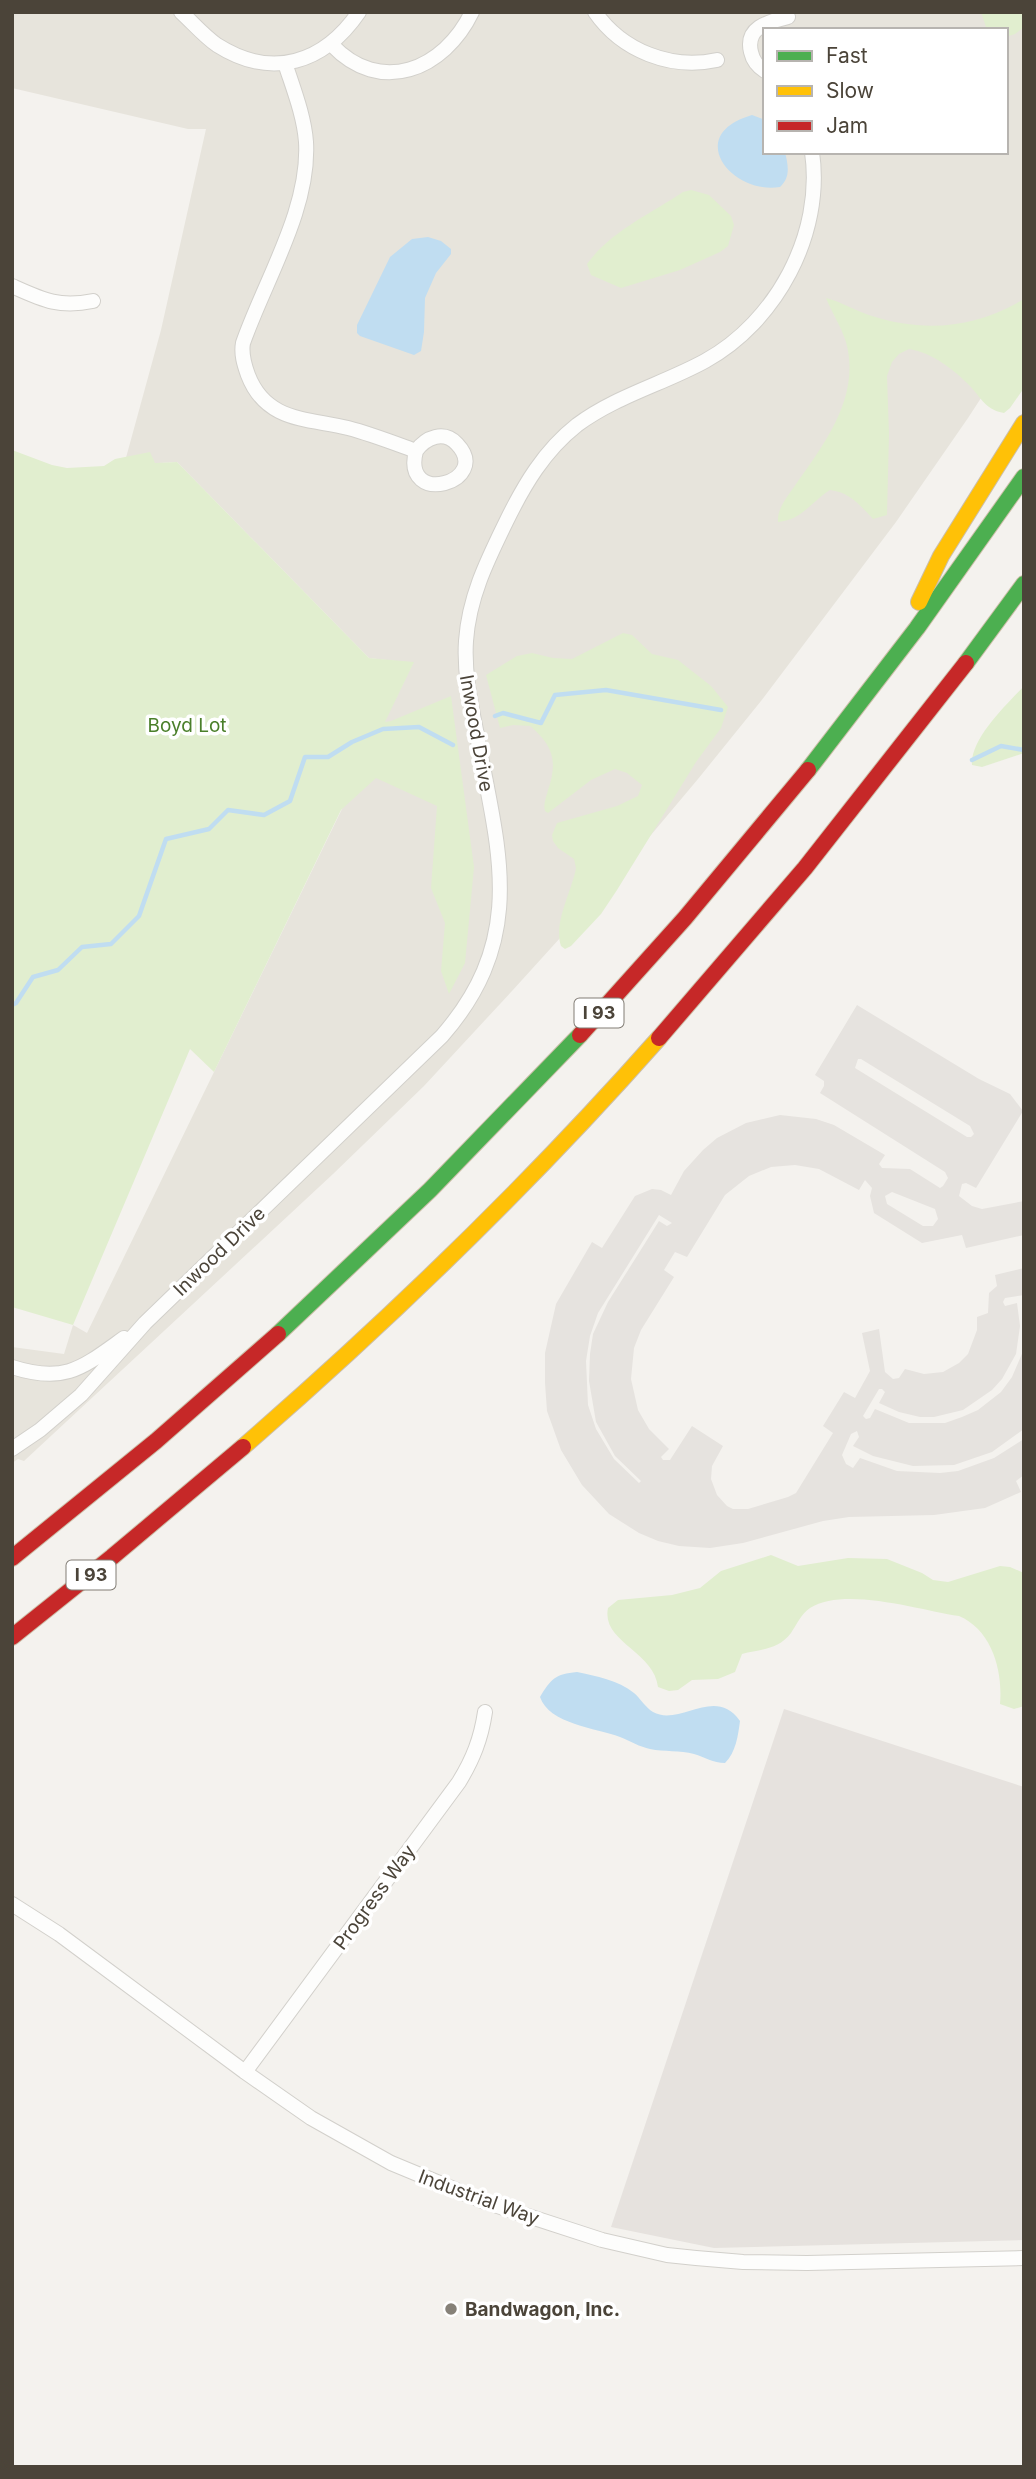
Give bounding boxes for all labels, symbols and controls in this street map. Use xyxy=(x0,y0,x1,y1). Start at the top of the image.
legend xyxy=(763,28,1008,154)
text: Fast xyxy=(826,43,868,68)
text: Slow xyxy=(826,78,874,103)
text: Jam xyxy=(826,113,868,138)
street label: Inwood Drive xyxy=(455,673,498,793)
park label: Boyd Lot xyxy=(147,714,227,737)
road number: I 93 xyxy=(574,998,624,1028)
street label: Inwood Drive xyxy=(169,1202,270,1301)
road number: I 93 xyxy=(66,1560,116,1590)
street label: Progress Way xyxy=(329,1840,420,1954)
street label: Industrial Way xyxy=(415,2165,543,2230)
place label: Bandwagon, Inc. xyxy=(465,2298,620,2321)
marker: Bandwagon, Inc. xyxy=(443,2301,459,2317)

